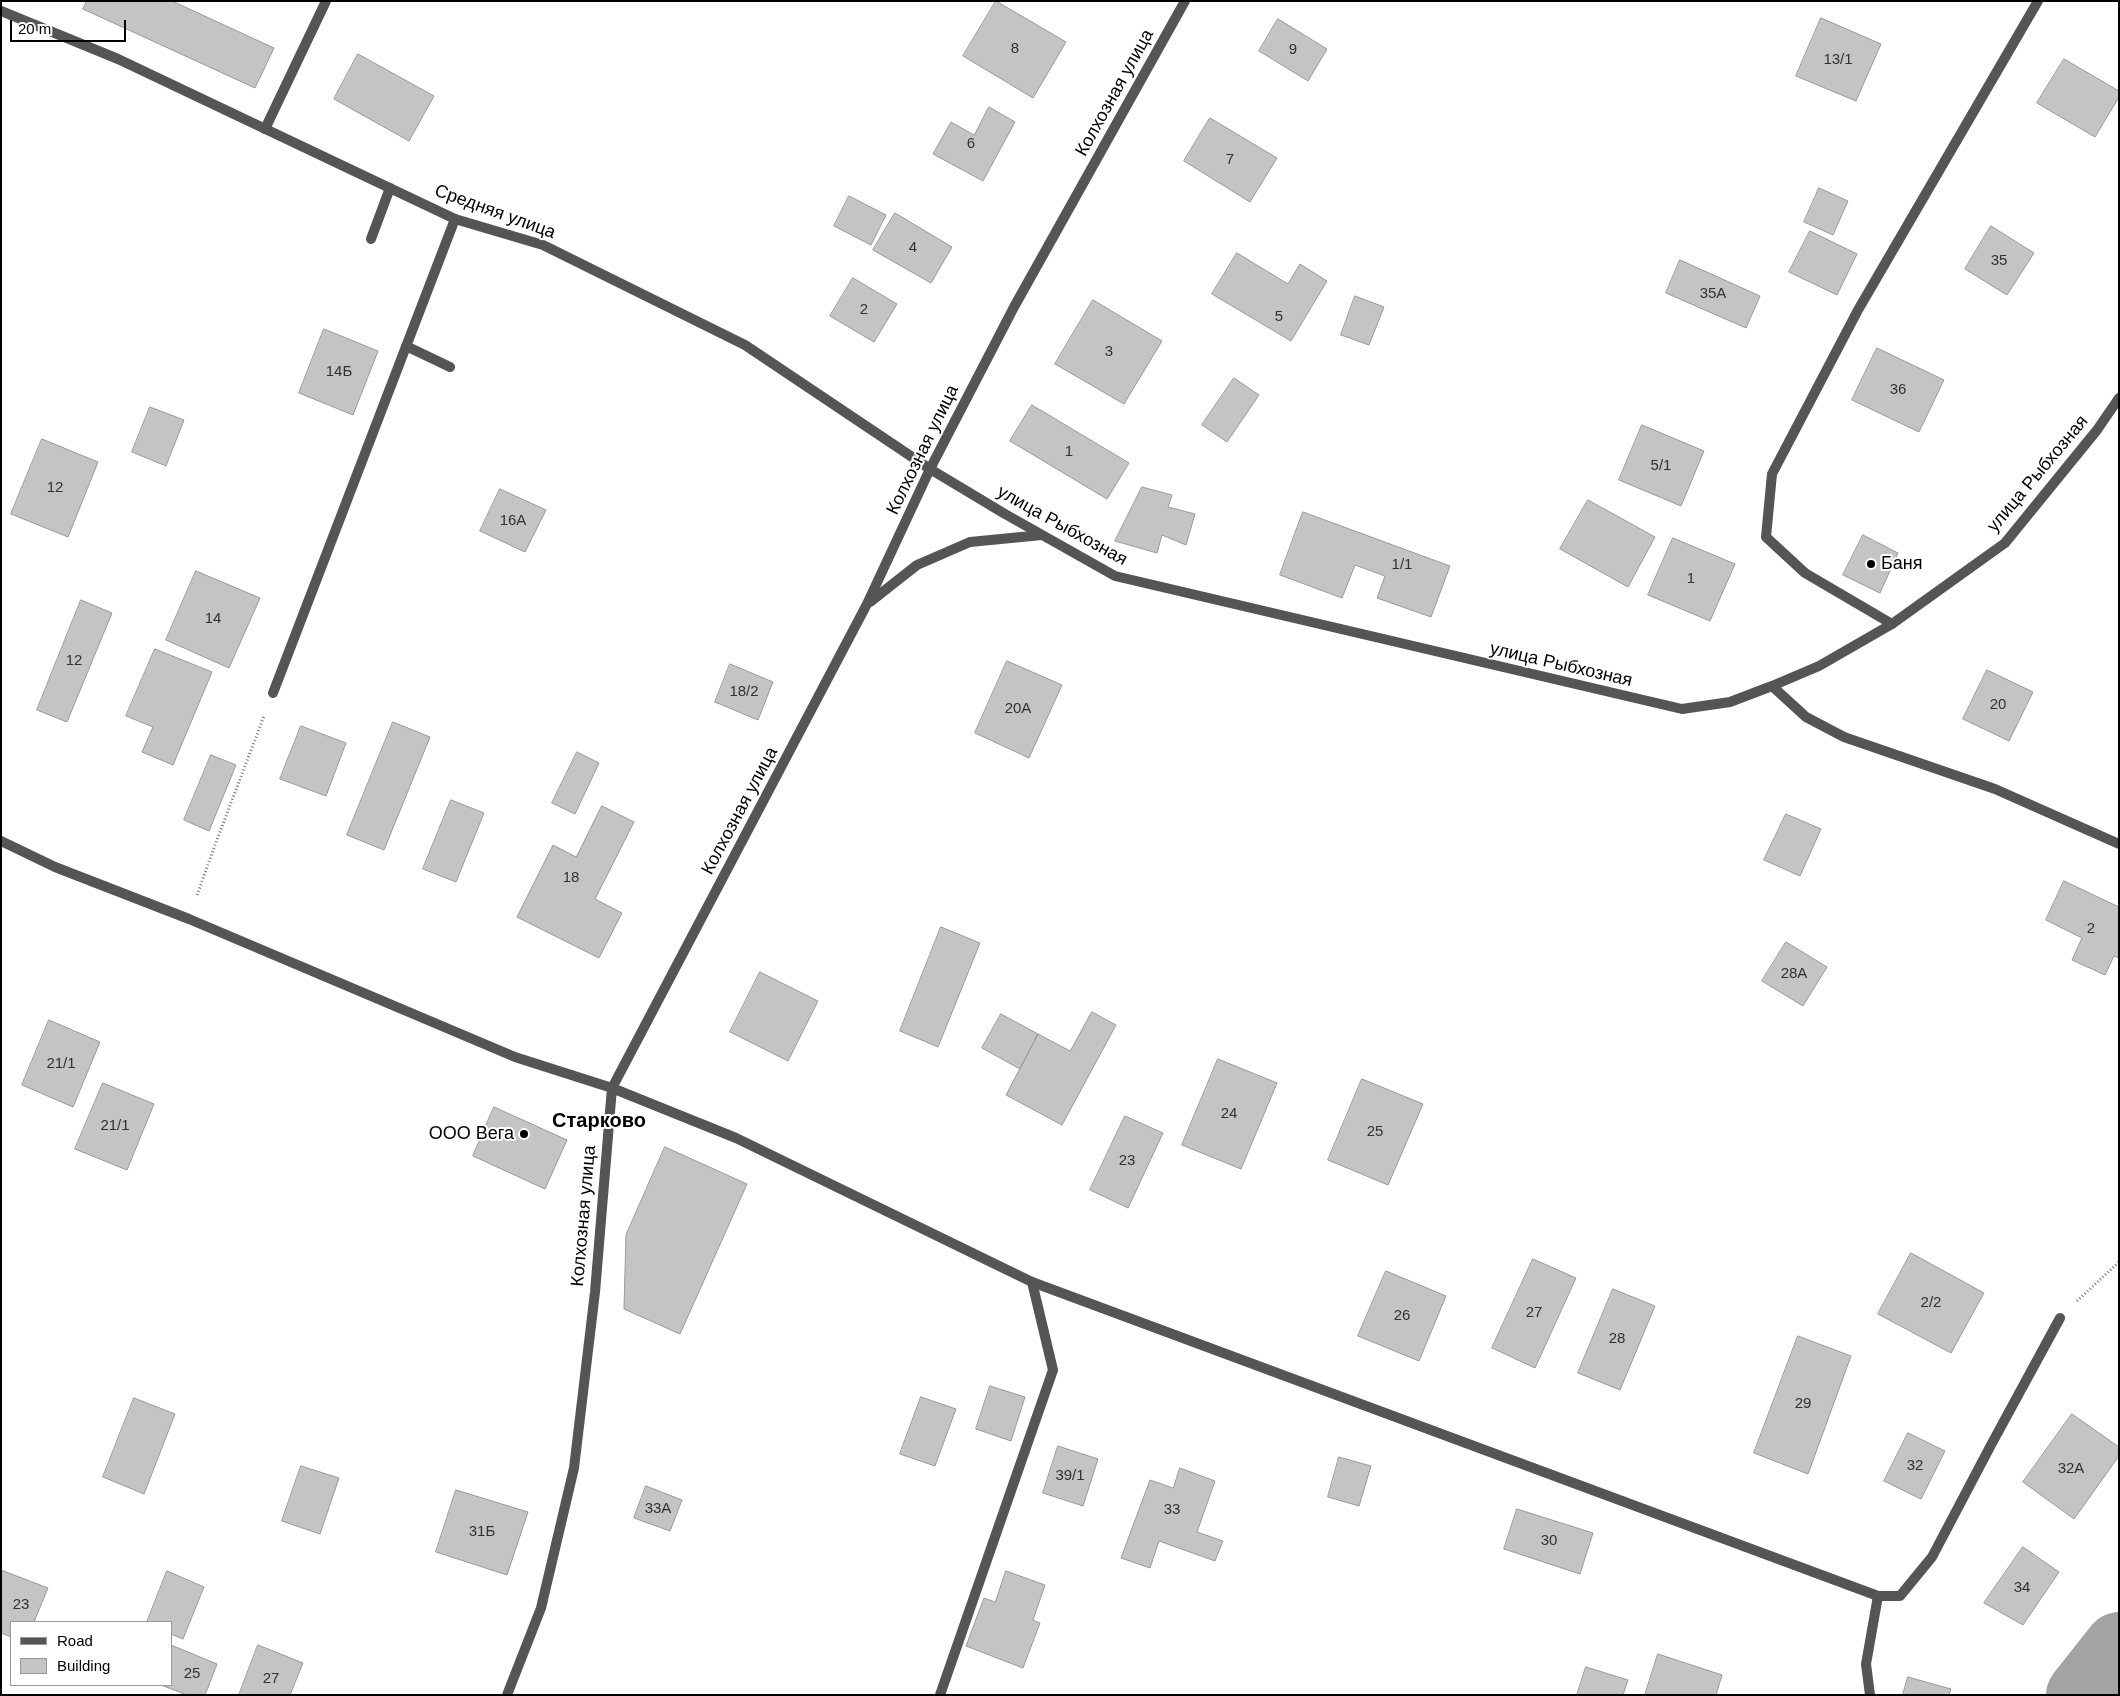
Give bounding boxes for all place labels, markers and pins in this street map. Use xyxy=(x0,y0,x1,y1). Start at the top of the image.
place label: Баня xyxy=(1881,553,1923,575)
marker: Баня xyxy=(1865,558,1877,570)
place label: ООО Вега xyxy=(429,1123,514,1145)
marker: ООО Вега xyxy=(518,1128,530,1140)

